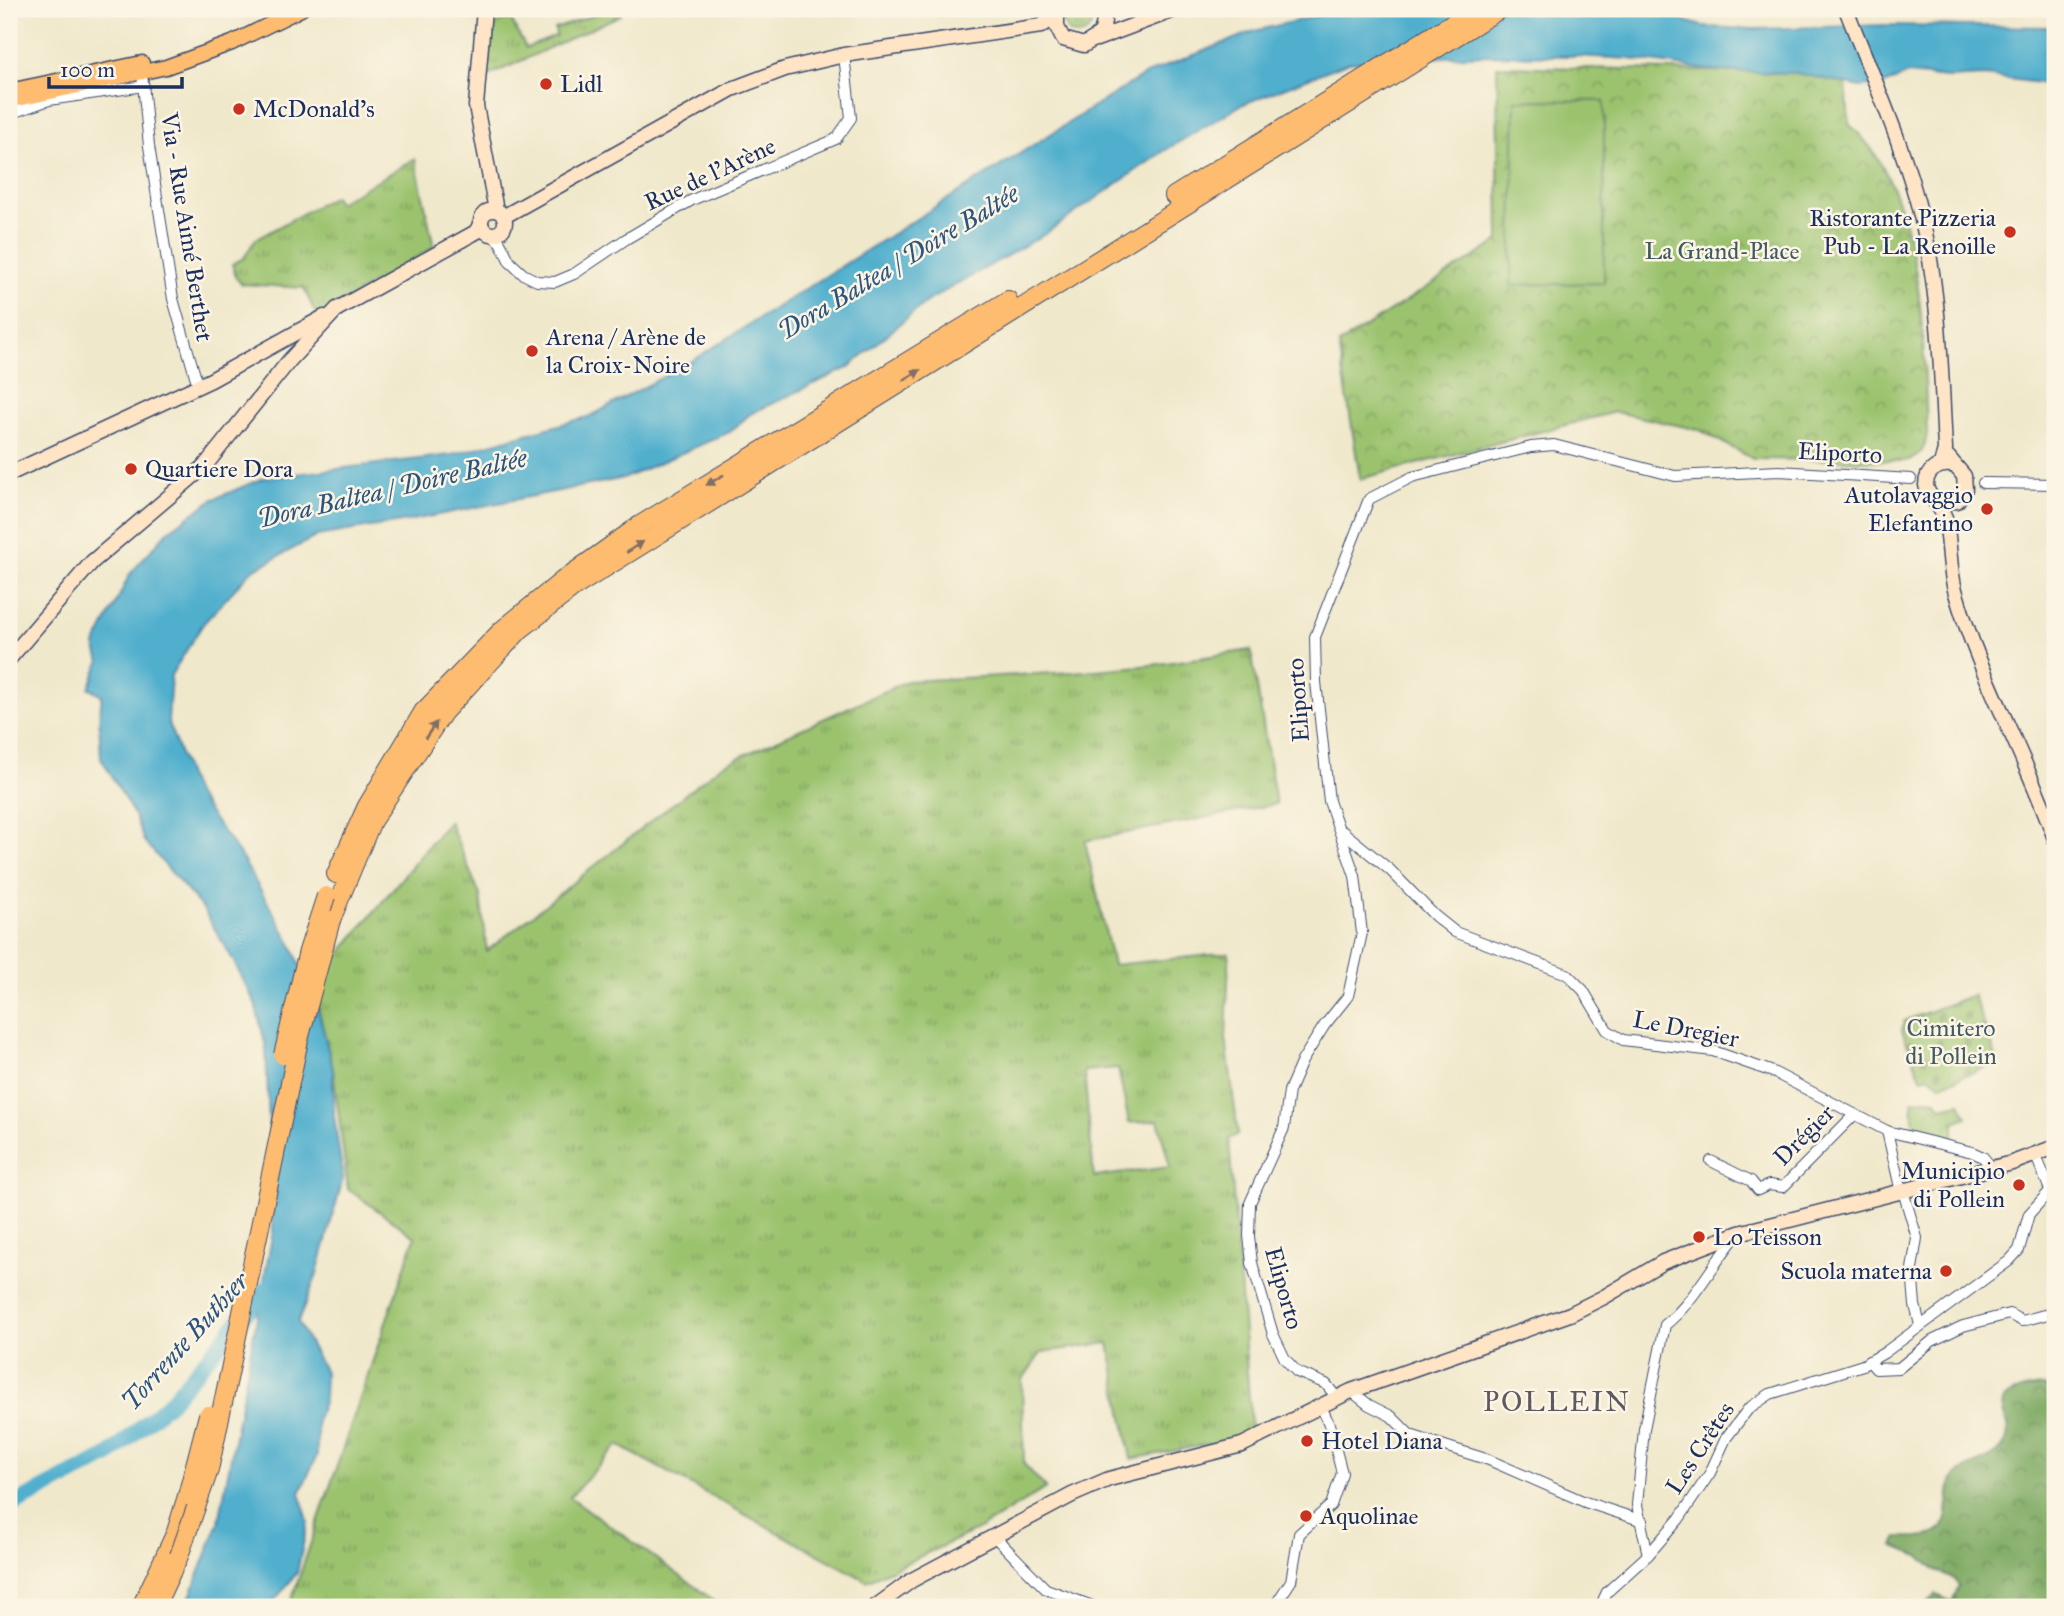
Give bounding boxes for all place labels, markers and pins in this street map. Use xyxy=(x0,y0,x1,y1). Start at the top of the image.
place label: Lidl xyxy=(560,69,603,99)
marker: Lidl xyxy=(538,76,554,92)
place label: McDonald's xyxy=(253,94,375,124)
marker: McDonald's xyxy=(231,101,247,117)
place label: Ristorante Pizzeria Pub - La Renoille xyxy=(1809,203,1997,261)
marker: Ristorante Pizzeria Pub - La Renoille xyxy=(2002,224,2018,240)
place label: Arena / Arène de la Croix-Noire xyxy=(545,322,706,380)
marker: Arena / Arène de la Croix-Noire xyxy=(524,343,540,359)
place label: Quartiere Dora xyxy=(145,454,294,484)
marker: Quartiere Dora xyxy=(123,461,139,477)
place label: Autolavaggio Elefantino xyxy=(1844,480,1973,538)
marker: Autolavaggio Elefantino xyxy=(1979,501,1995,517)
place label: Municipio di Pollein xyxy=(1901,1156,2005,1214)
marker: Municipio di Pollein xyxy=(2011,1177,2027,1193)
place label: Lo Teisson xyxy=(1713,1222,1822,1252)
marker: Lo Teisson xyxy=(1691,1229,1707,1245)
place label: Scuola materna xyxy=(1780,1256,1933,1286)
marker: Scuola materna xyxy=(1938,1263,1954,1279)
place label: Hotel Diana xyxy=(1321,1426,1444,1456)
marker: Hotel Diana xyxy=(1299,1433,1315,1449)
place label: Aquolinae xyxy=(1319,1501,1419,1531)
marker: Aquolinae xyxy=(1298,1508,1314,1524)

